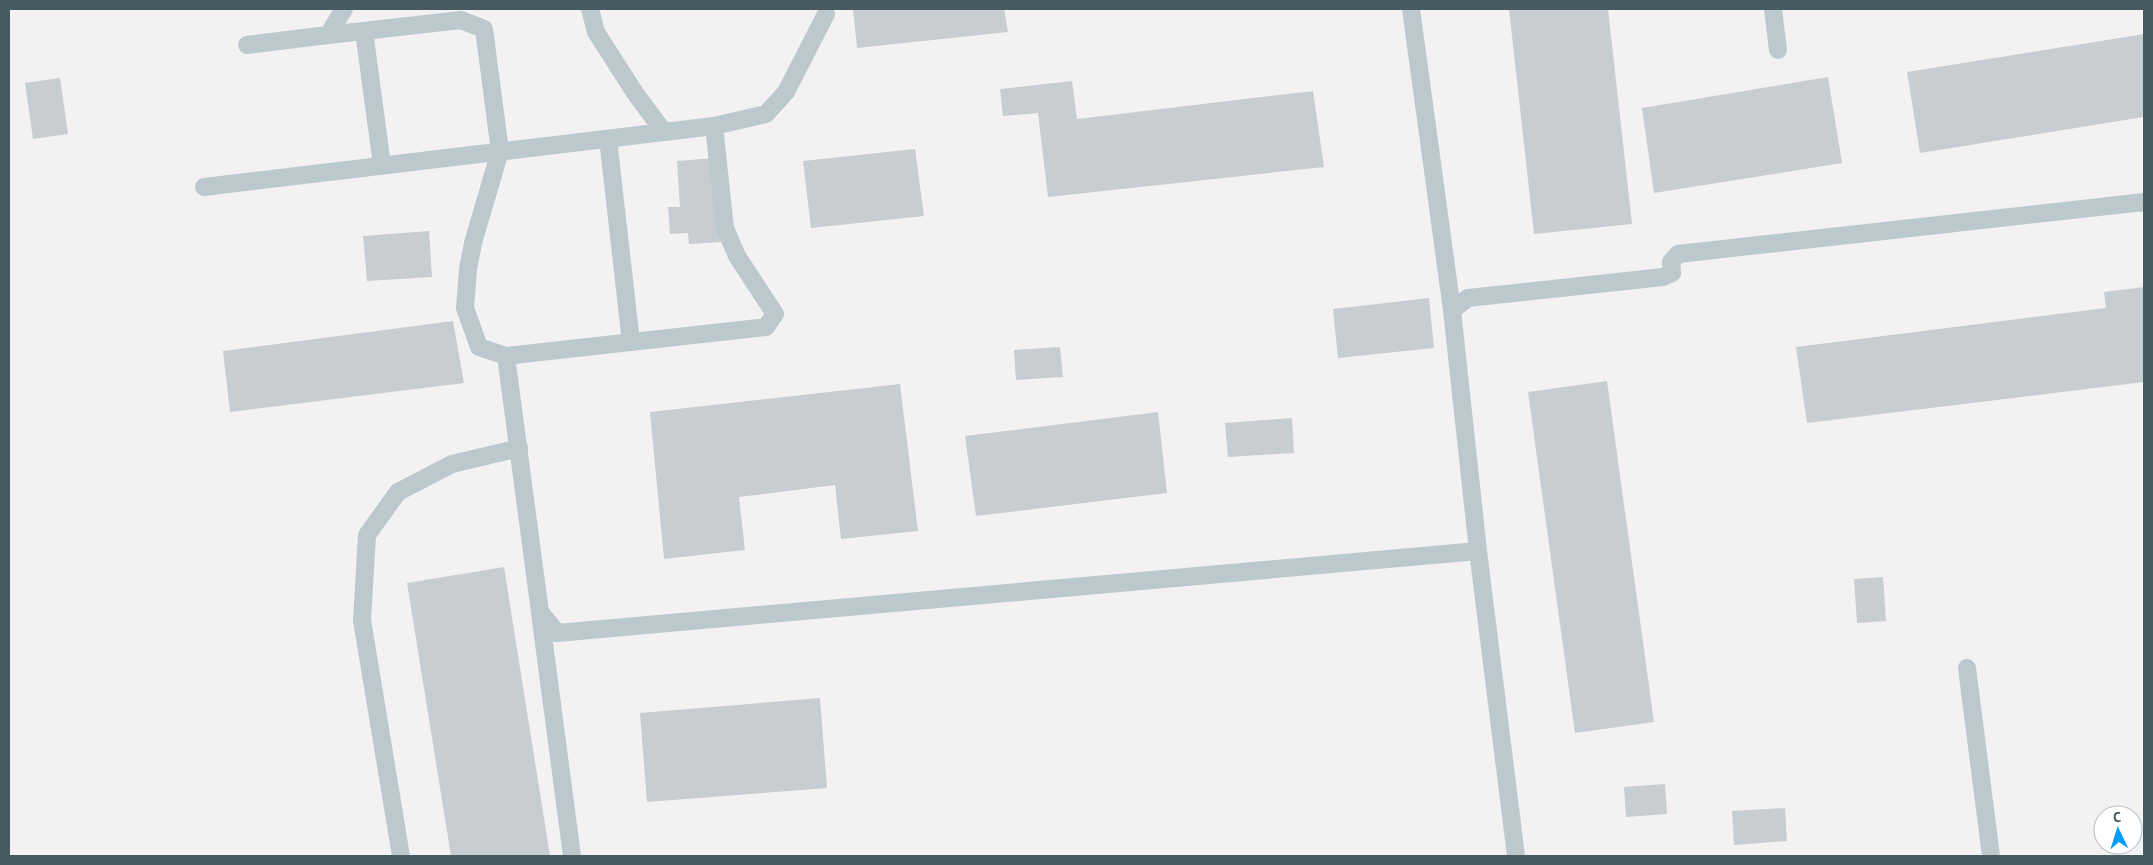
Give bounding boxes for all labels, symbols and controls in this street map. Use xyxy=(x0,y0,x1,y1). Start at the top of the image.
north arrow xyxy=(2093,805,2143,855)
text: С xyxy=(2113,808,2122,826)

